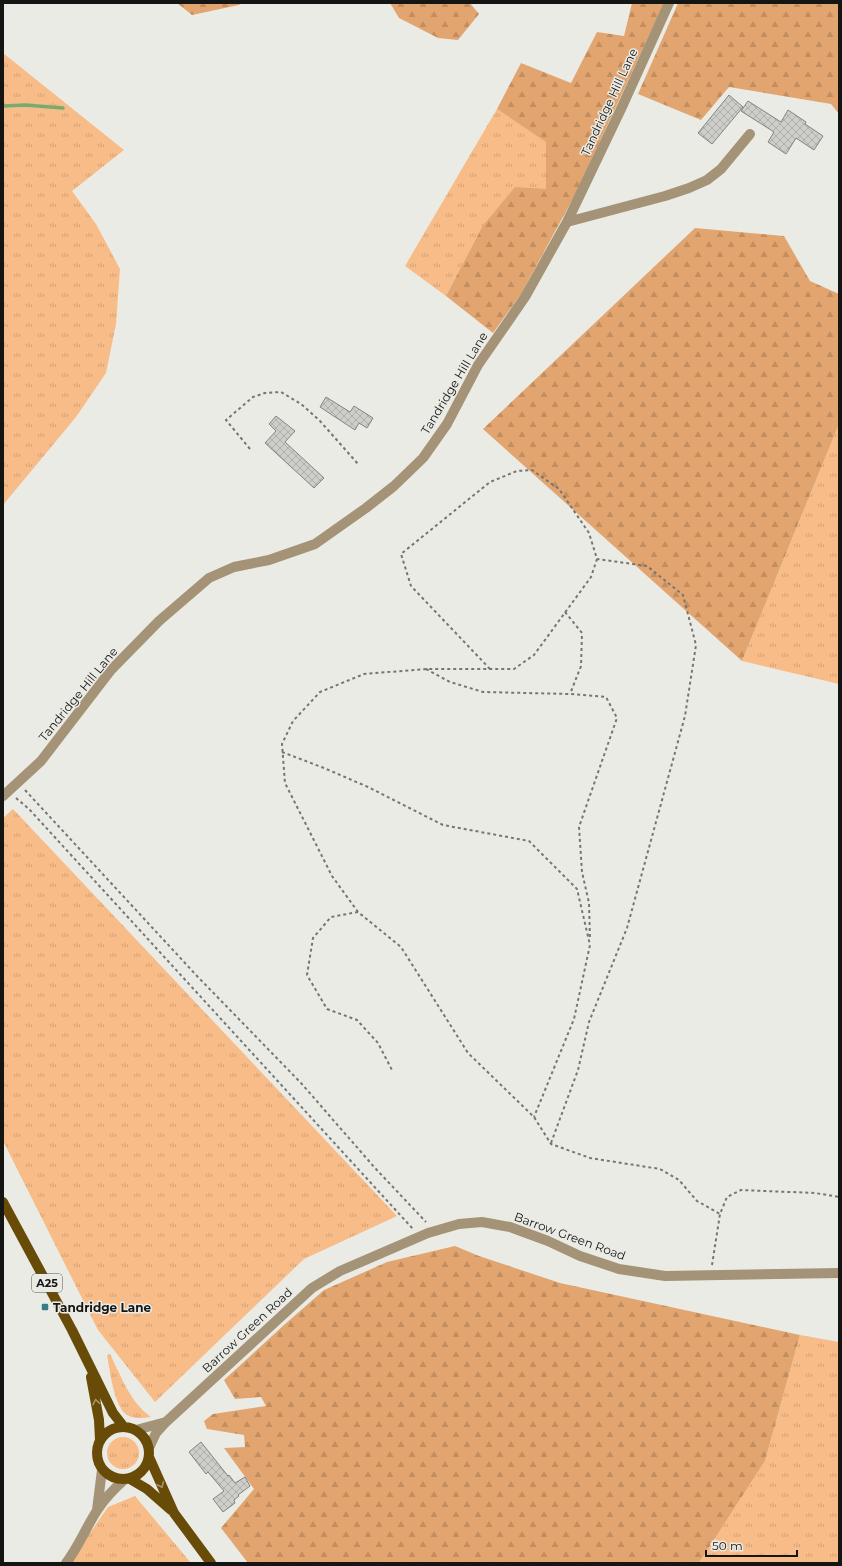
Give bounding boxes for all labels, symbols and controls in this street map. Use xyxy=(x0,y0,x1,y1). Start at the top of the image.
street label: Tandridge Hill Lane xyxy=(578,46,640,158)
street label: Tandridge Hill Lane xyxy=(418,329,490,437)
street label: Tandridge Hill Lane xyxy=(35,644,121,744)
street label: Barrow Green Road xyxy=(512,1209,628,1263)
road number: A25 xyxy=(32,1274,62,1292)
street label: Barrow Green Road xyxy=(199,1284,295,1376)
place label: Tandridge Lane xyxy=(53,1300,152,1315)
marker: Tandridge Lane xyxy=(40,1302,50,1312)
one-way arrow xyxy=(92,1399,101,1406)
one-way arrow xyxy=(156,1481,164,1488)
scale bar xyxy=(706,1532,797,1558)
text: 50 m xyxy=(712,1538,743,1553)

